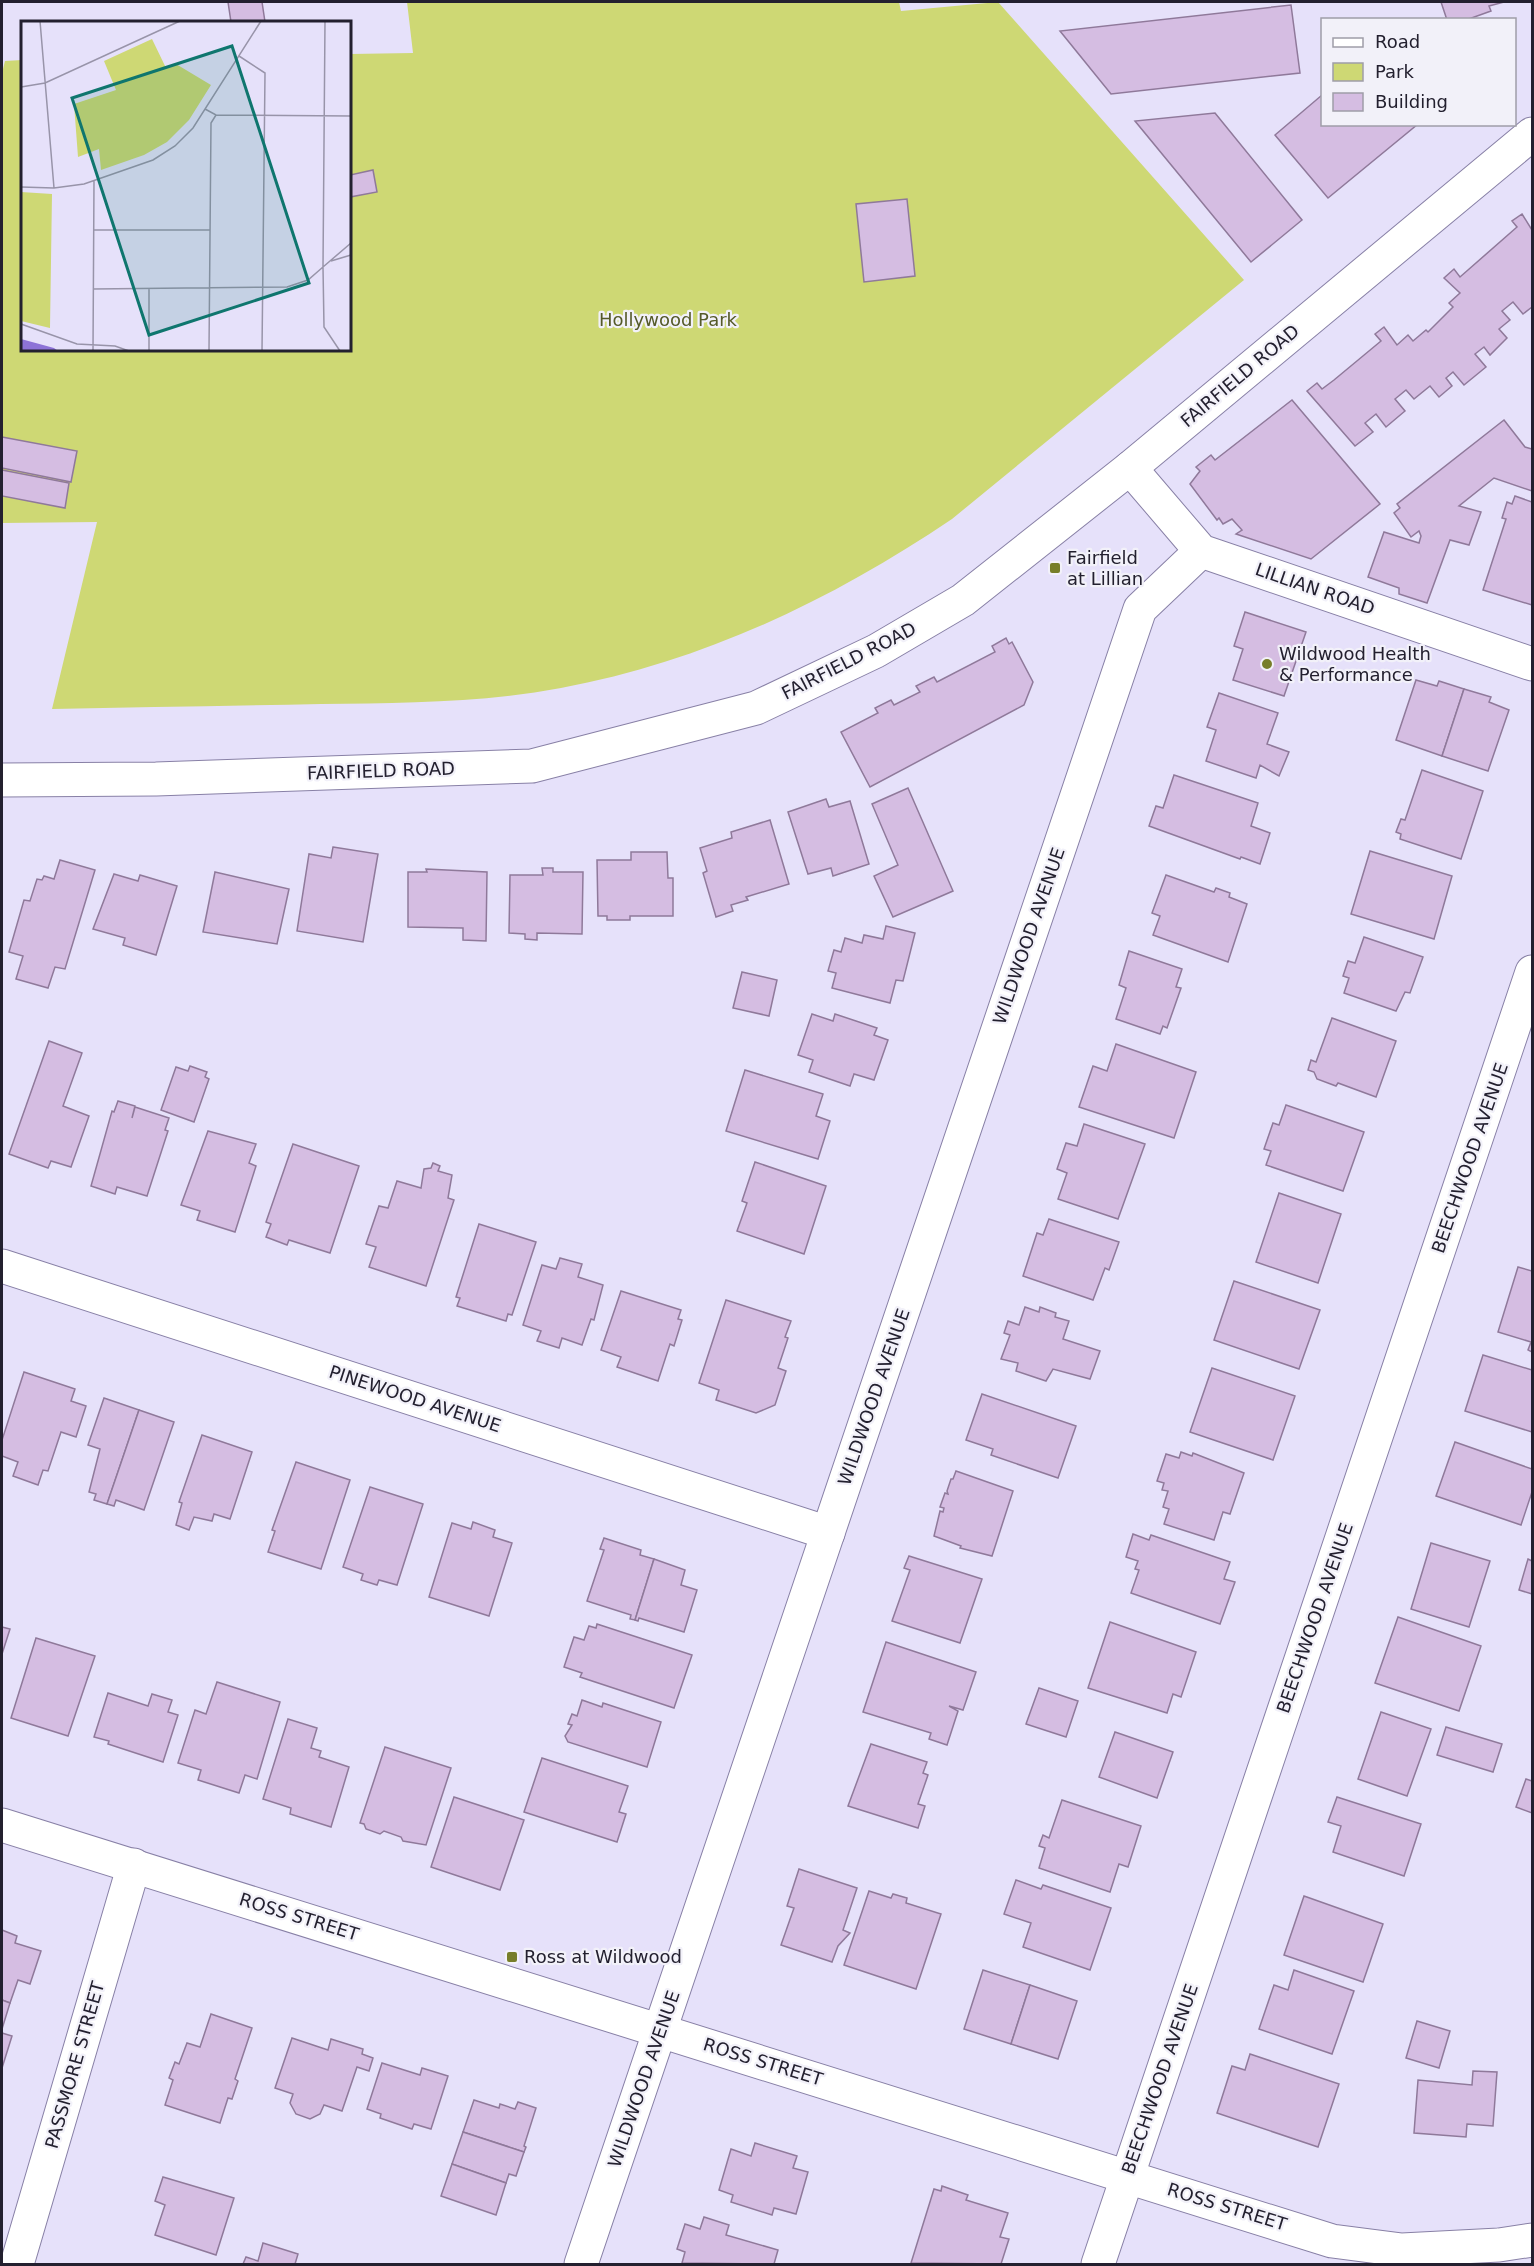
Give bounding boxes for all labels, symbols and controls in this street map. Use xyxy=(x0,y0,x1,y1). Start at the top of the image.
legend xyxy=(1321,18,1516,126)
inset map xyxy=(21,21,351,351)
text: Road xyxy=(1375,31,1420,52)
text: Park xyxy=(1375,61,1414,82)
text: Building xyxy=(1375,91,1448,112)
park label: Hollywood Park xyxy=(599,309,738,330)
street label: FAIRFIELD ROAD xyxy=(1176,320,1303,431)
place label: Fairfield at Lillian xyxy=(1067,547,1143,589)
street label: LILLIAN ROAD xyxy=(1253,558,1378,619)
marker: Fairfield at Lillian xyxy=(1048,561,1062,575)
street label: FAIRFIELD ROAD xyxy=(778,618,919,704)
place label: Wildwood Health & Performance xyxy=(1279,643,1431,685)
marker: Wildwood Health & Performance xyxy=(1260,657,1274,671)
street label: FAIRFIELD ROAD xyxy=(307,757,455,784)
street label: WILDWOOD AVENUE xyxy=(988,845,1069,1027)
street label: BEECHWOOD AVENUE xyxy=(1427,1060,1512,1256)
street label: WILDWOOD AVENUE xyxy=(833,1306,914,1488)
street label: PINEWOOD AVENUE xyxy=(327,1361,504,1436)
street label: BEECHWOOD AVENUE xyxy=(1272,1520,1357,1716)
street label: ROSS STREET xyxy=(237,1888,362,1945)
place label: Ross at Wildwood xyxy=(524,1946,682,1967)
marker: Ross at Wildwood xyxy=(505,1950,519,1964)
street label: PASSMORE STREET xyxy=(41,1978,109,2151)
street label: BEECHWOOD AVENUE xyxy=(1117,1981,1202,2177)
street label: WILDWOOD AVENUE xyxy=(603,1988,684,2170)
street label: ROSS STREET xyxy=(701,2033,826,2090)
street label: ROSS STREET xyxy=(1165,2178,1290,2235)

